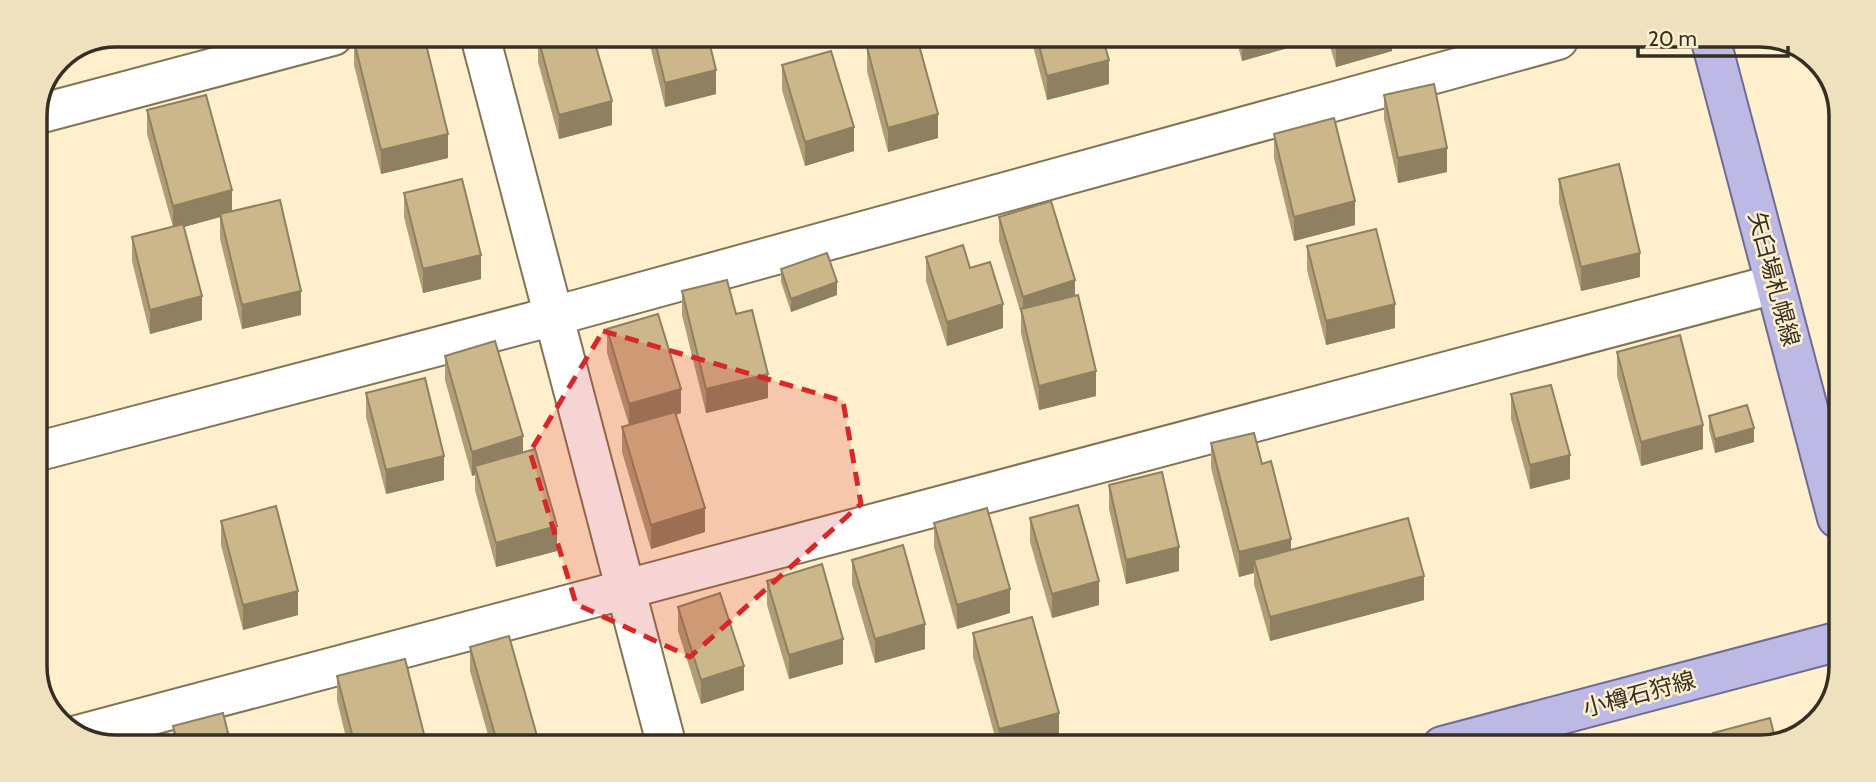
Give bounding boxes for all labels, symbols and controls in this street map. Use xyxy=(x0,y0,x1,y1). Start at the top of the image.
scale bar xyxy=(1638,14,1788,58)
text: 20 m xyxy=(1648,26,1697,51)
street label: 矢臼場札幌線 xyxy=(1743,209,1805,349)
street label: 小樽石狩線 xyxy=(1580,666,1698,722)

